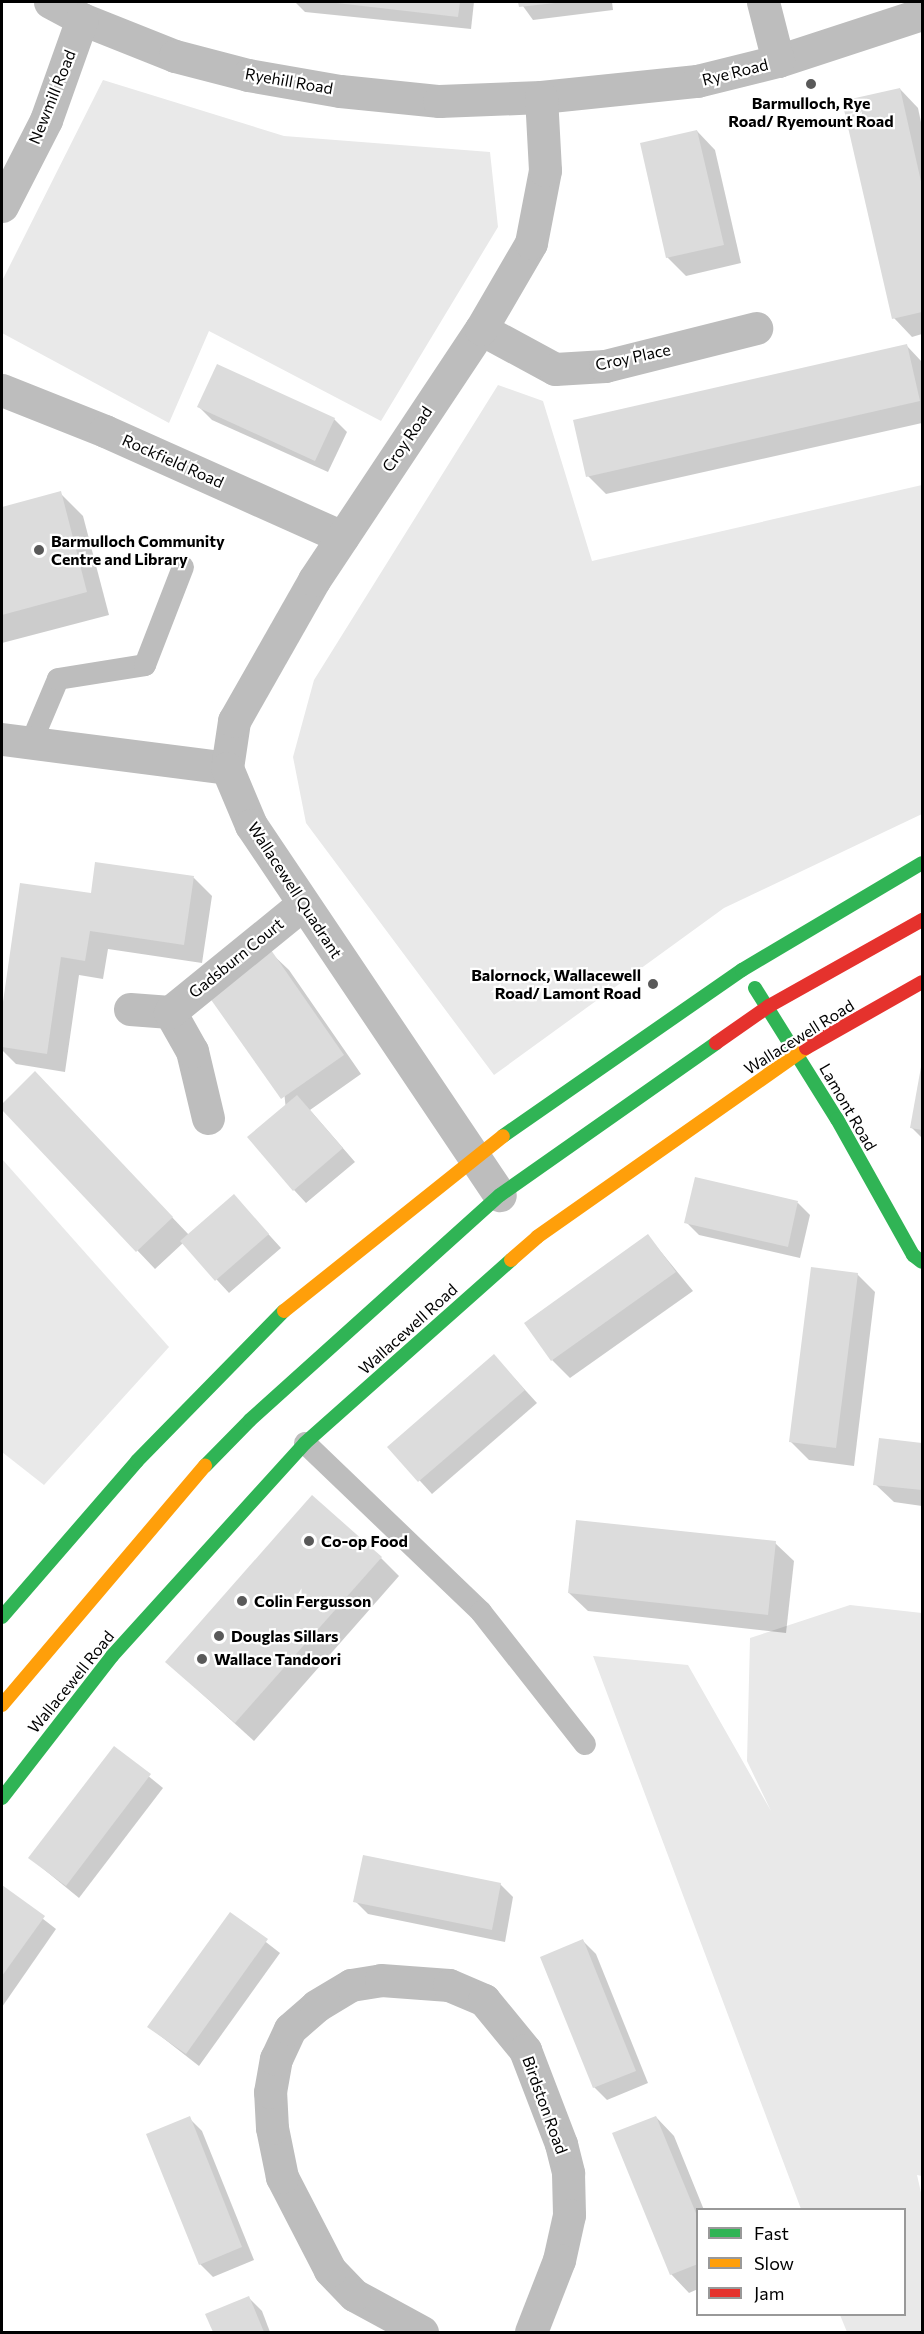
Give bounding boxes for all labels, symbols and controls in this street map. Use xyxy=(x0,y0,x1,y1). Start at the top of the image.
street label: Newmill Road xyxy=(24,47,80,147)
street label: Rye Road xyxy=(700,55,770,89)
street label: Ryehill Road xyxy=(244,64,334,98)
marker: Barmulloch, Rye Road/ Ryemount Road xyxy=(804,77,818,91)
place label: Barmulloch, Rye Road/ Ryemount Road xyxy=(728,93,894,131)
street label: Croy Place xyxy=(594,340,672,374)
street label: Croy Road xyxy=(378,403,436,475)
street label: Rockfield Road xyxy=(119,430,227,492)
place label: Barmulloch Community Centre and Library xyxy=(51,531,225,569)
marker: Barmulloch Community Centre and Library xyxy=(32,543,46,557)
street label: Wallacewell Quadrant xyxy=(244,818,346,962)
street label: Gadsburn Court xyxy=(185,914,287,1002)
place label: Balornock, Wallacewell Road/ Lamont Road xyxy=(471,965,641,1003)
marker: Balornock, Wallacewell Road/ Lamont Road xyxy=(646,977,660,991)
street label: Wallacewell Road xyxy=(740,995,858,1079)
street label: Lamont Road xyxy=(815,1060,881,1154)
street label: Wallacewell Road xyxy=(355,1280,461,1378)
place label: Co-op Food xyxy=(321,1531,408,1551)
marker: Co-op Food xyxy=(302,1534,316,1548)
place label: Colin Fergusson xyxy=(254,1591,371,1611)
marker: Colin Fergusson xyxy=(235,1594,249,1608)
place label: Douglas Sillars xyxy=(231,1626,339,1646)
street label: Wallacewell Road xyxy=(24,1627,118,1737)
marker: Douglas Sillars xyxy=(212,1629,226,1643)
place label: Wallace Tandoori xyxy=(214,1649,341,1669)
marker: Wallace Tandoori xyxy=(195,1652,209,1666)
street label: Birdston Road xyxy=(518,2053,572,2157)
legend xyxy=(696,2208,906,2316)
text: Fast xyxy=(754,2222,789,2244)
text: Slow xyxy=(754,2252,794,2274)
text: Jam xyxy=(754,2282,784,2304)

